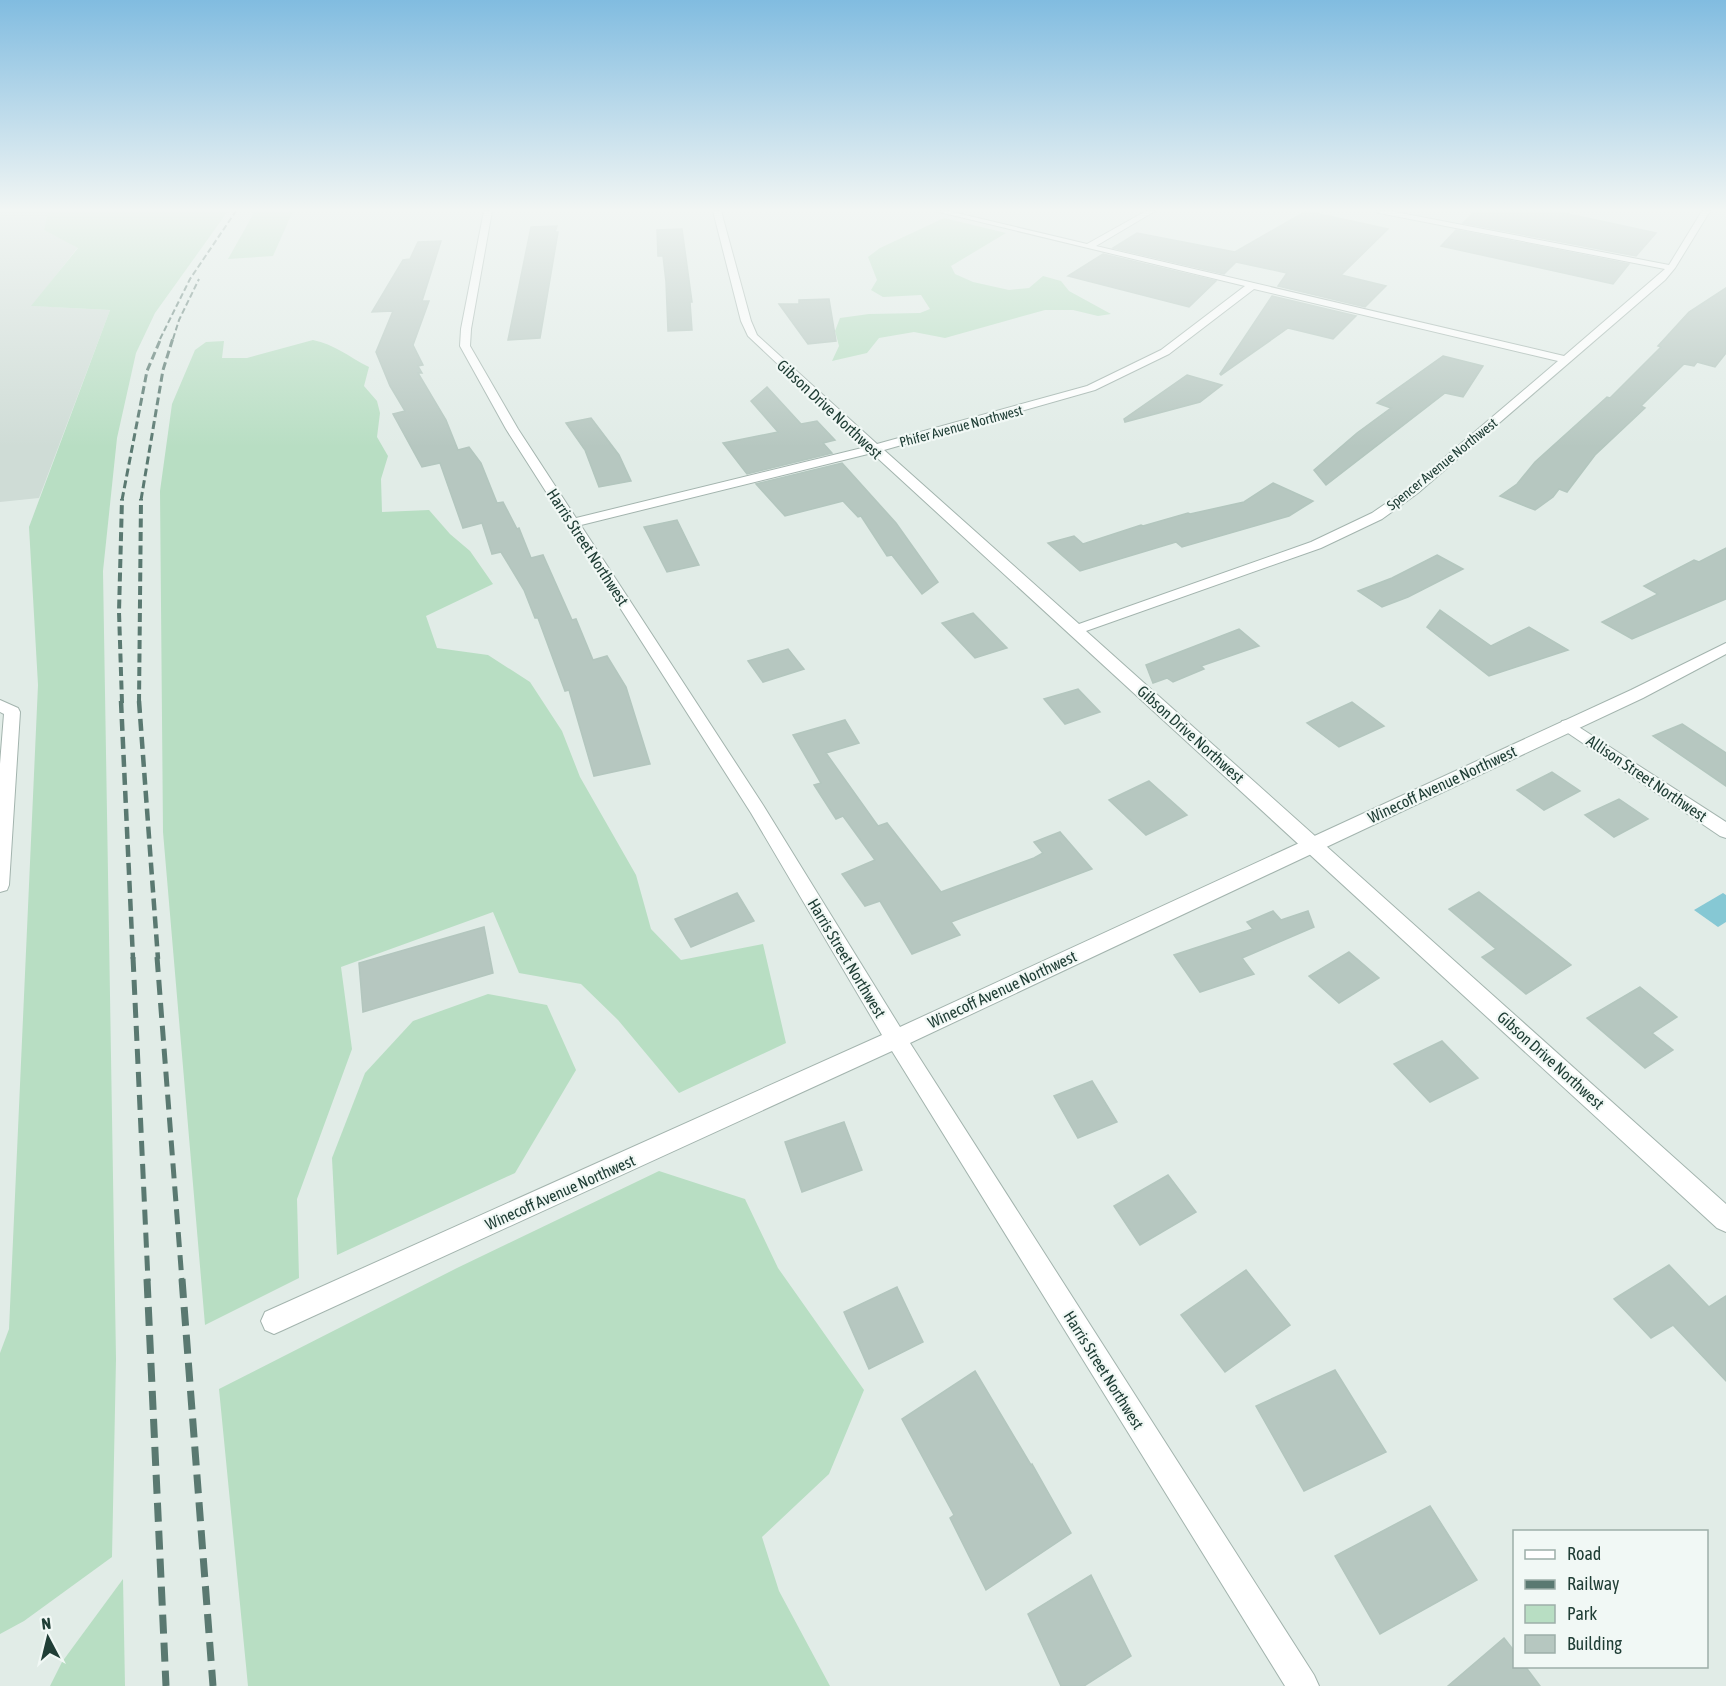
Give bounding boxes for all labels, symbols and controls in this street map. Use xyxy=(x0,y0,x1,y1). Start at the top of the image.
street label: Gibson Drive Northwest xyxy=(774,356,886,463)
street label: Phifer Avenue Northwest xyxy=(898,402,1024,450)
street label: Spencer Avenue Northwest xyxy=(1384,415,1500,513)
street label: Harris Street Northwest xyxy=(543,485,633,609)
street label: Gibson Drive Northwest xyxy=(1134,682,1248,787)
street label: Allison Street Northwest xyxy=(1583,731,1711,825)
street label: Winecoff Avenue Northwest xyxy=(1365,741,1519,826)
street label: Harris Street Northwest xyxy=(804,895,890,1021)
street label: Winecoff Avenue Northwest xyxy=(925,946,1079,1031)
street label: Gibson Drive Northwest xyxy=(1494,1008,1608,1113)
street label: Winecoff Avenue Northwest xyxy=(482,1151,638,1233)
street label: Harris Street Northwest xyxy=(1060,1308,1148,1433)
legend xyxy=(1513,1530,1708,1668)
text: Road xyxy=(1567,1543,1601,1564)
text: Railway xyxy=(1567,1573,1619,1594)
text: Park xyxy=(1567,1603,1597,1624)
north arrow xyxy=(18,1608,78,1668)
text: N xyxy=(40,1614,52,1633)
text: Building xyxy=(1567,1633,1622,1654)

